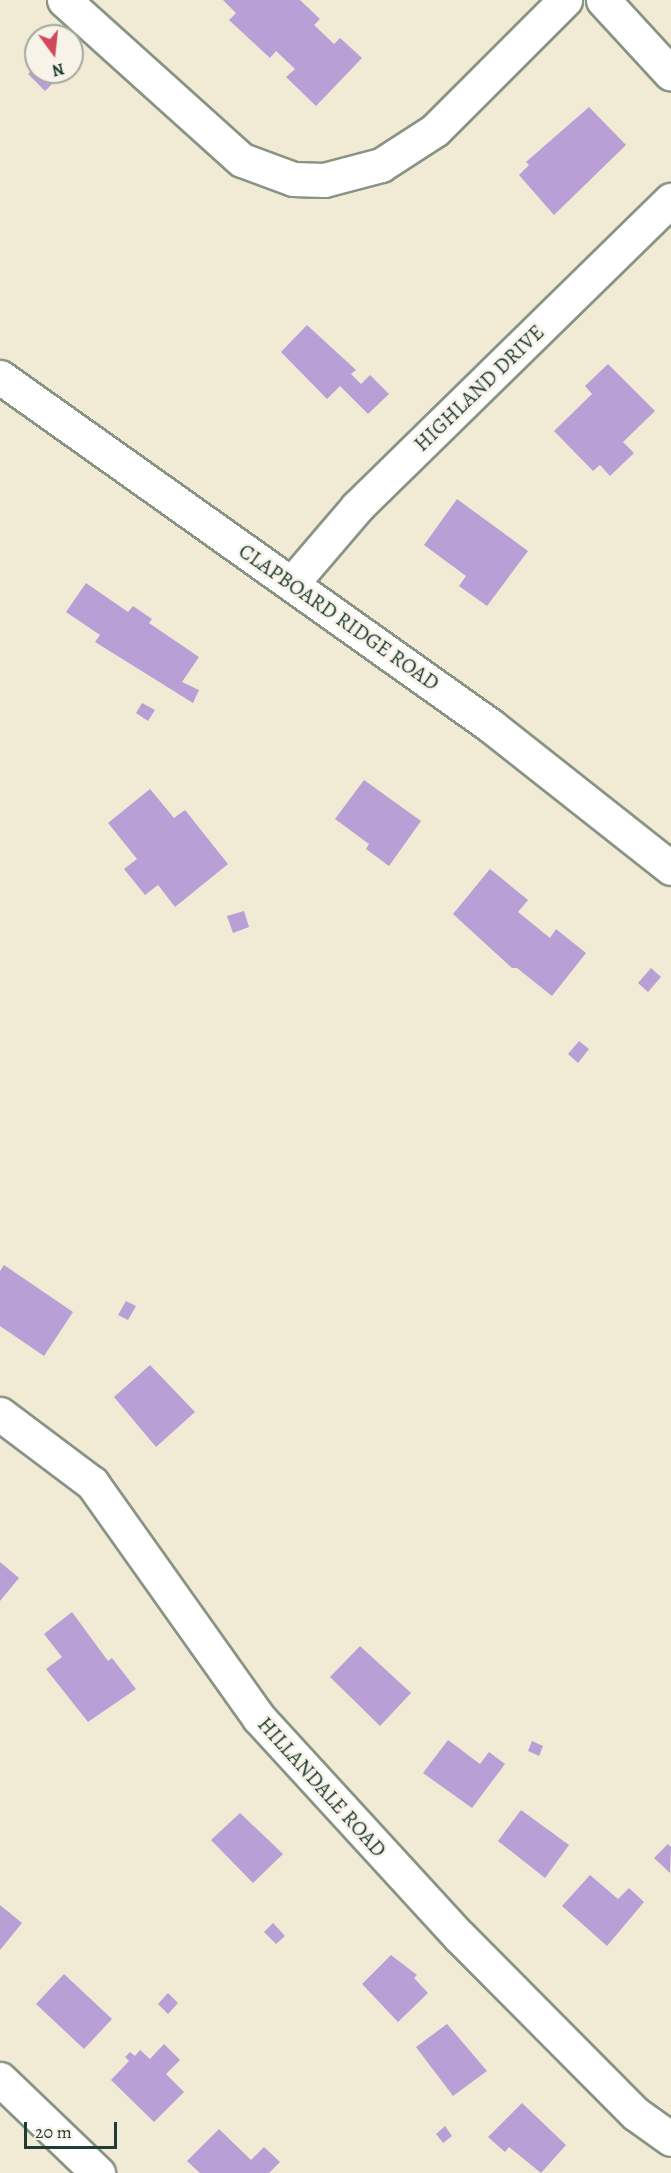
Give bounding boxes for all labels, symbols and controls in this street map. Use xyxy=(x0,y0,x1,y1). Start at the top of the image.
north arrow xyxy=(24,24,84,84)
text: N xyxy=(50,57,67,82)
street label: HIGHLAND DRIVE xyxy=(409,320,549,456)
street label: CLAPBOARD RIDGE ROAD xyxy=(234,538,444,696)
street label: HILLANDALE ROAD xyxy=(252,1712,392,1862)
scale bar xyxy=(27,2110,120,2148)
text: 20 m xyxy=(35,2120,72,2144)

